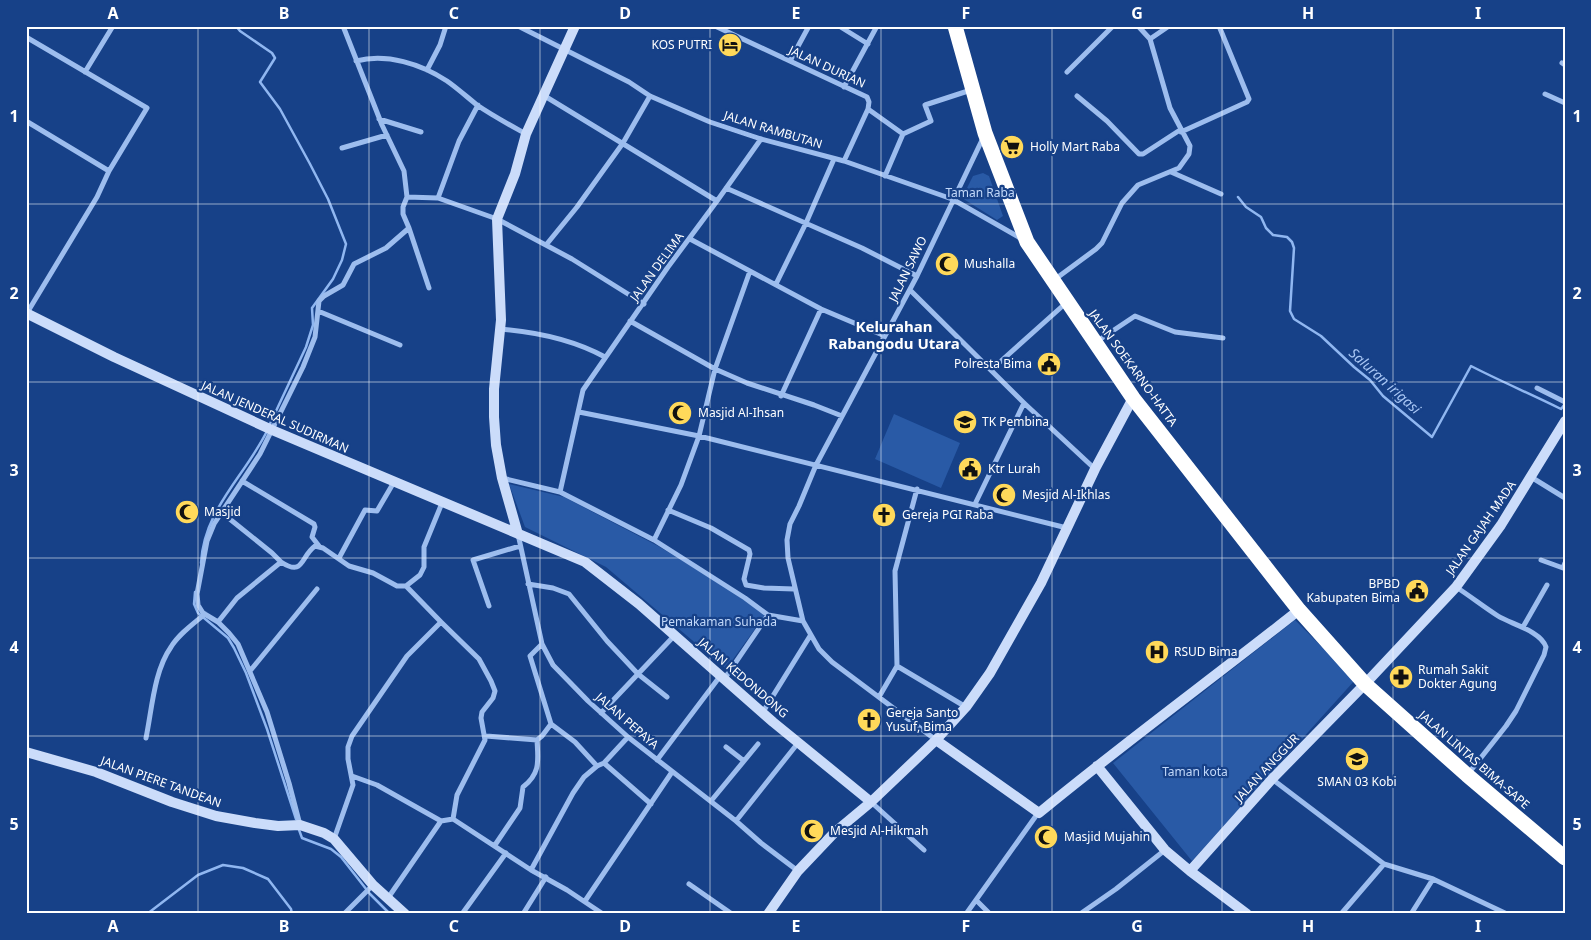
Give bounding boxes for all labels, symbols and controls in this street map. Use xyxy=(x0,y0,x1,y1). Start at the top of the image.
text: A xyxy=(107,2,119,24)
text: B xyxy=(279,2,289,24)
text: C xyxy=(449,2,459,24)
text: D xyxy=(619,2,631,24)
text: E xyxy=(792,2,801,24)
text: F xyxy=(962,2,970,24)
text: G xyxy=(1131,2,1143,24)
text: H xyxy=(1302,2,1314,24)
text: I xyxy=(1475,2,1481,24)
hotel icon: KOS PUTRI xyxy=(717,32,743,58)
place label: KOS PUTRI xyxy=(651,36,712,53)
street label: JALAN DURIAN xyxy=(785,41,868,92)
text: 1 xyxy=(9,105,19,127)
text: 1 xyxy=(1572,105,1582,127)
street label: JALAN RAMBUTAN xyxy=(721,106,825,153)
supermarket icon: Holly Mart Raba xyxy=(999,134,1025,160)
place label: Holly Mart Raba xyxy=(1030,138,1120,155)
park label: Taman Raba xyxy=(945,184,1015,201)
street label: JALAN DELIMA xyxy=(625,228,688,305)
street label: JALAN SAWO xyxy=(884,233,931,305)
mosque icon: Mushalla xyxy=(934,251,960,277)
place label: Mushalla xyxy=(964,255,1015,272)
text: 2 xyxy=(9,282,19,304)
text: 2 xyxy=(1572,282,1582,304)
street label: JALAN SOEKARNO-HATTA xyxy=(1085,305,1182,430)
district label: Kelurahan Rabangodu Utara xyxy=(828,316,960,353)
water label: Saluran irigasi xyxy=(1345,343,1426,418)
public building icon: Polresta Bima xyxy=(1036,351,1062,377)
place label: Polresta Bima xyxy=(954,355,1032,372)
street label: JALAN JENDERAL SUDIRMAN xyxy=(198,376,352,457)
mosque icon: Masjid Al-Ihsan xyxy=(667,400,693,426)
place label: Masjid Al-Ihsan xyxy=(698,404,784,421)
school or university icon: TK Pembina xyxy=(952,409,978,435)
place label: TK Pembina xyxy=(982,413,1049,430)
public building icon: Ktr Lurah xyxy=(957,456,983,482)
text: 3 xyxy=(9,459,19,481)
text: 3 xyxy=(1572,459,1582,481)
place label: Ktr Lurah xyxy=(988,460,1040,477)
street label: JALAN GAJAH MADA xyxy=(1441,477,1520,579)
mosque icon: Mesjid Al-Ikhlas xyxy=(991,482,1017,508)
place label: Mesjid Al-Ikhlas xyxy=(1022,486,1110,503)
mosque icon: Masjid xyxy=(174,499,200,525)
church icon: Gereja PGI Raba xyxy=(871,502,897,528)
place label: Masjid xyxy=(204,503,241,520)
place label: Gereja PGI Raba xyxy=(902,506,993,523)
place label: BPBD Kabupaten Bima xyxy=(1306,575,1400,606)
public building icon: BPBD Kabupaten Bima xyxy=(1404,578,1430,604)
park label: Pemakaman Suhada xyxy=(661,613,777,630)
street label: JALAN KEDONDONG xyxy=(694,633,792,722)
text: 4 xyxy=(9,636,19,658)
text: 4 xyxy=(1572,636,1582,658)
hospital icon: RSUD Bima xyxy=(1144,639,1170,665)
place label: RSUD Bima xyxy=(1174,643,1238,660)
place label: Rumah Sakit Dokter Agung xyxy=(1418,661,1497,692)
pharmacy icon: Rumah Sakit Dokter Agung xyxy=(1388,664,1414,690)
street label: JALAN PEPAYA xyxy=(591,688,663,753)
place label: Gereja Santo Yusuf, Bima xyxy=(886,704,958,735)
street label: JALAN LINTAS BIMA-SAPE xyxy=(1414,706,1534,813)
church icon: Gereja Santo Yusuf, Bima xyxy=(856,707,882,733)
street label: JALAN ANGGUR xyxy=(1230,729,1303,806)
school or university icon: SMAN 03 Kobi xyxy=(1344,746,1370,772)
street label: JALAN PIERE TANDEAN xyxy=(98,751,224,811)
park label: Taman kota xyxy=(1162,763,1228,780)
place label: SMAN 03 Kobi xyxy=(1317,773,1397,790)
text: 5 xyxy=(9,813,19,835)
text: 5 xyxy=(1572,813,1582,835)
mosque icon: Mesjid Al-Hikmah xyxy=(799,818,825,844)
place label: Mesjid Al-Hikmah xyxy=(830,822,929,839)
mosque icon: Masjid Mujahin xyxy=(1033,824,1059,850)
place label: Masjid Mujahin xyxy=(1064,828,1150,845)
text: A xyxy=(107,915,119,937)
text: B xyxy=(279,915,289,937)
text: C xyxy=(449,915,459,937)
text: D xyxy=(619,915,631,937)
text: E xyxy=(792,915,801,937)
text: F xyxy=(962,915,970,937)
text: G xyxy=(1131,915,1143,937)
text: H xyxy=(1302,915,1314,937)
text: I xyxy=(1475,915,1481,937)

